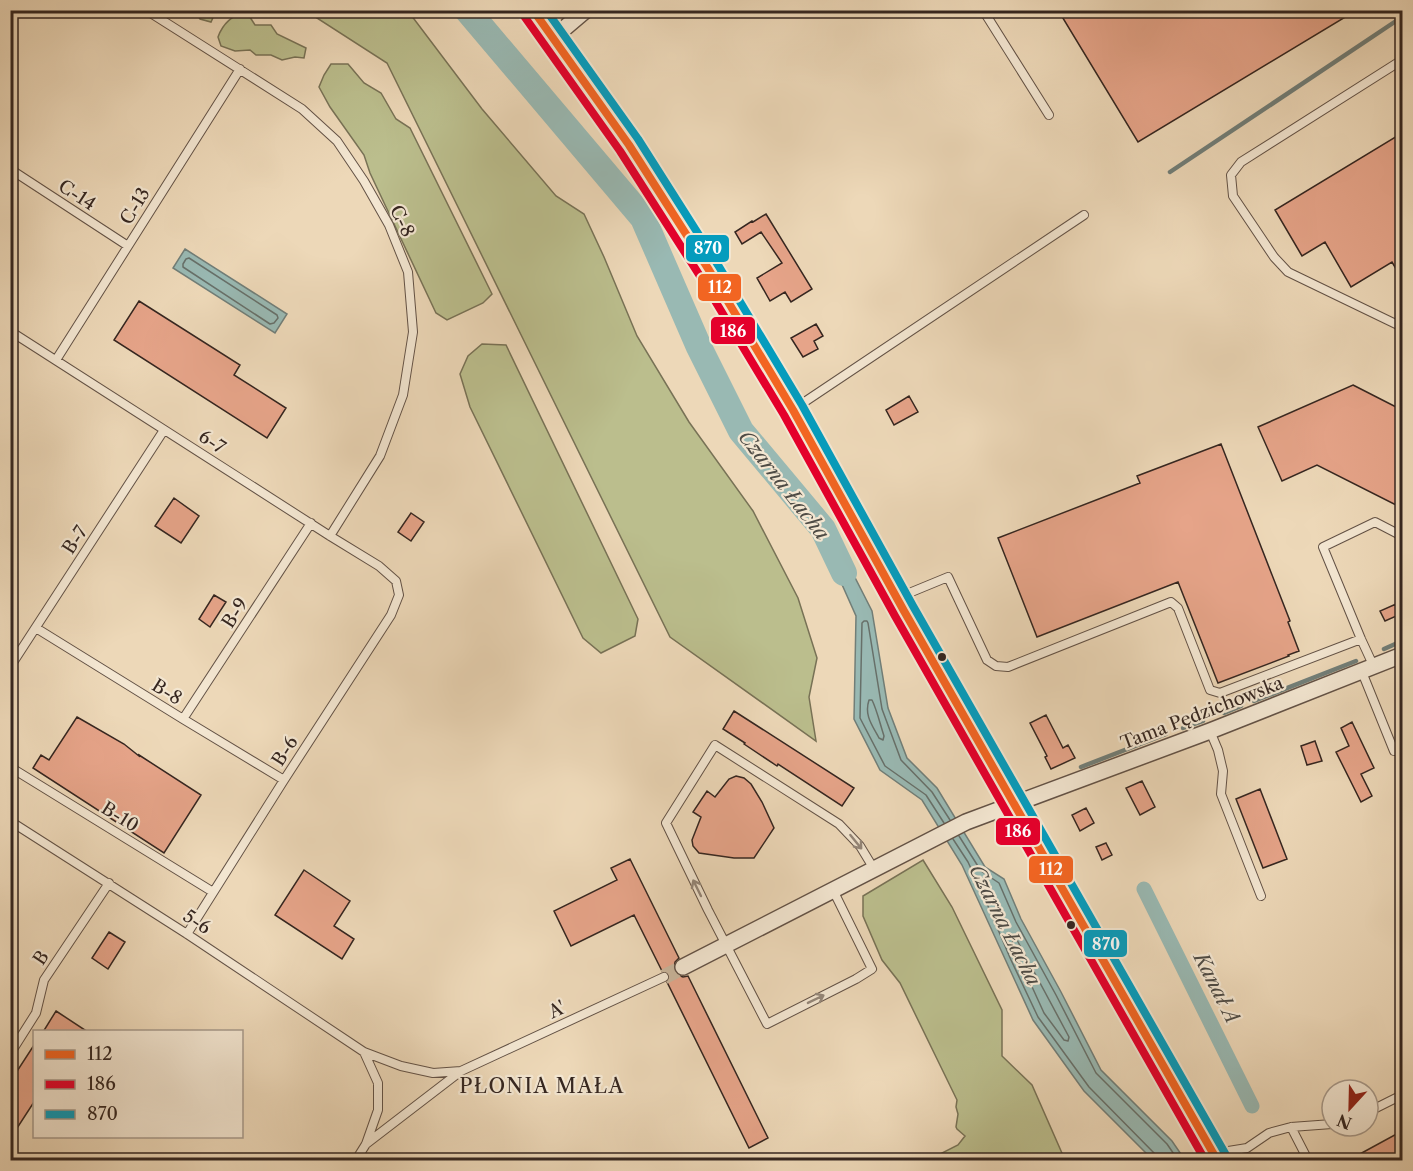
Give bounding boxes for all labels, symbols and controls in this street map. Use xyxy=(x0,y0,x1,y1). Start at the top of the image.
street label: C-14 xyxy=(54,175,100,215)
street label: C-13 xyxy=(115,183,155,229)
street label: C-8 xyxy=(385,201,419,241)
line badge: 870 xyxy=(685,234,730,263)
text: 870 xyxy=(694,238,722,258)
line badge: 112 xyxy=(697,273,742,302)
text: 112 xyxy=(708,277,732,297)
line badge: 186 xyxy=(710,316,756,345)
text: 186 xyxy=(720,321,747,341)
street label: 6-7 xyxy=(195,425,230,459)
water label: Czarna Łacha xyxy=(734,425,834,545)
street label: B-7 xyxy=(58,522,92,558)
street label: B-9 xyxy=(217,594,253,632)
unlabelled marker xyxy=(936,651,948,663)
street label: Tama Pędzichowska xyxy=(1118,672,1287,754)
street label: B-8 xyxy=(148,674,186,710)
street label: B-6 xyxy=(267,732,303,770)
street label: B-10 xyxy=(97,797,143,837)
line badge: 186 xyxy=(995,817,1041,846)
text: 186 xyxy=(1005,821,1032,841)
one-way arrow xyxy=(850,834,863,850)
line badge: 112 xyxy=(1028,855,1074,884)
text: 112 xyxy=(1039,859,1063,879)
water label: Czarna Łacha xyxy=(964,860,1046,990)
one-way arrow xyxy=(691,879,703,897)
street label: 5-6 xyxy=(179,905,215,939)
unlabelled marker xyxy=(1065,919,1077,931)
line badge: 870 xyxy=(1083,929,1128,958)
text: 870 xyxy=(1092,934,1120,954)
street label: B xyxy=(28,947,54,969)
water label: Kanał A xyxy=(1188,947,1245,1028)
one-way arrow xyxy=(806,993,824,1005)
street label: A' xyxy=(544,997,569,1024)
legend xyxy=(33,1030,243,1138)
text: 112 xyxy=(87,1043,113,1065)
text: 186 xyxy=(87,1073,116,1095)
district label: PŁONIA MAŁA xyxy=(459,1074,625,1098)
north arrow xyxy=(1320,1078,1380,1138)
text: 870 xyxy=(87,1103,118,1125)
text: N xyxy=(1334,1110,1355,1134)

